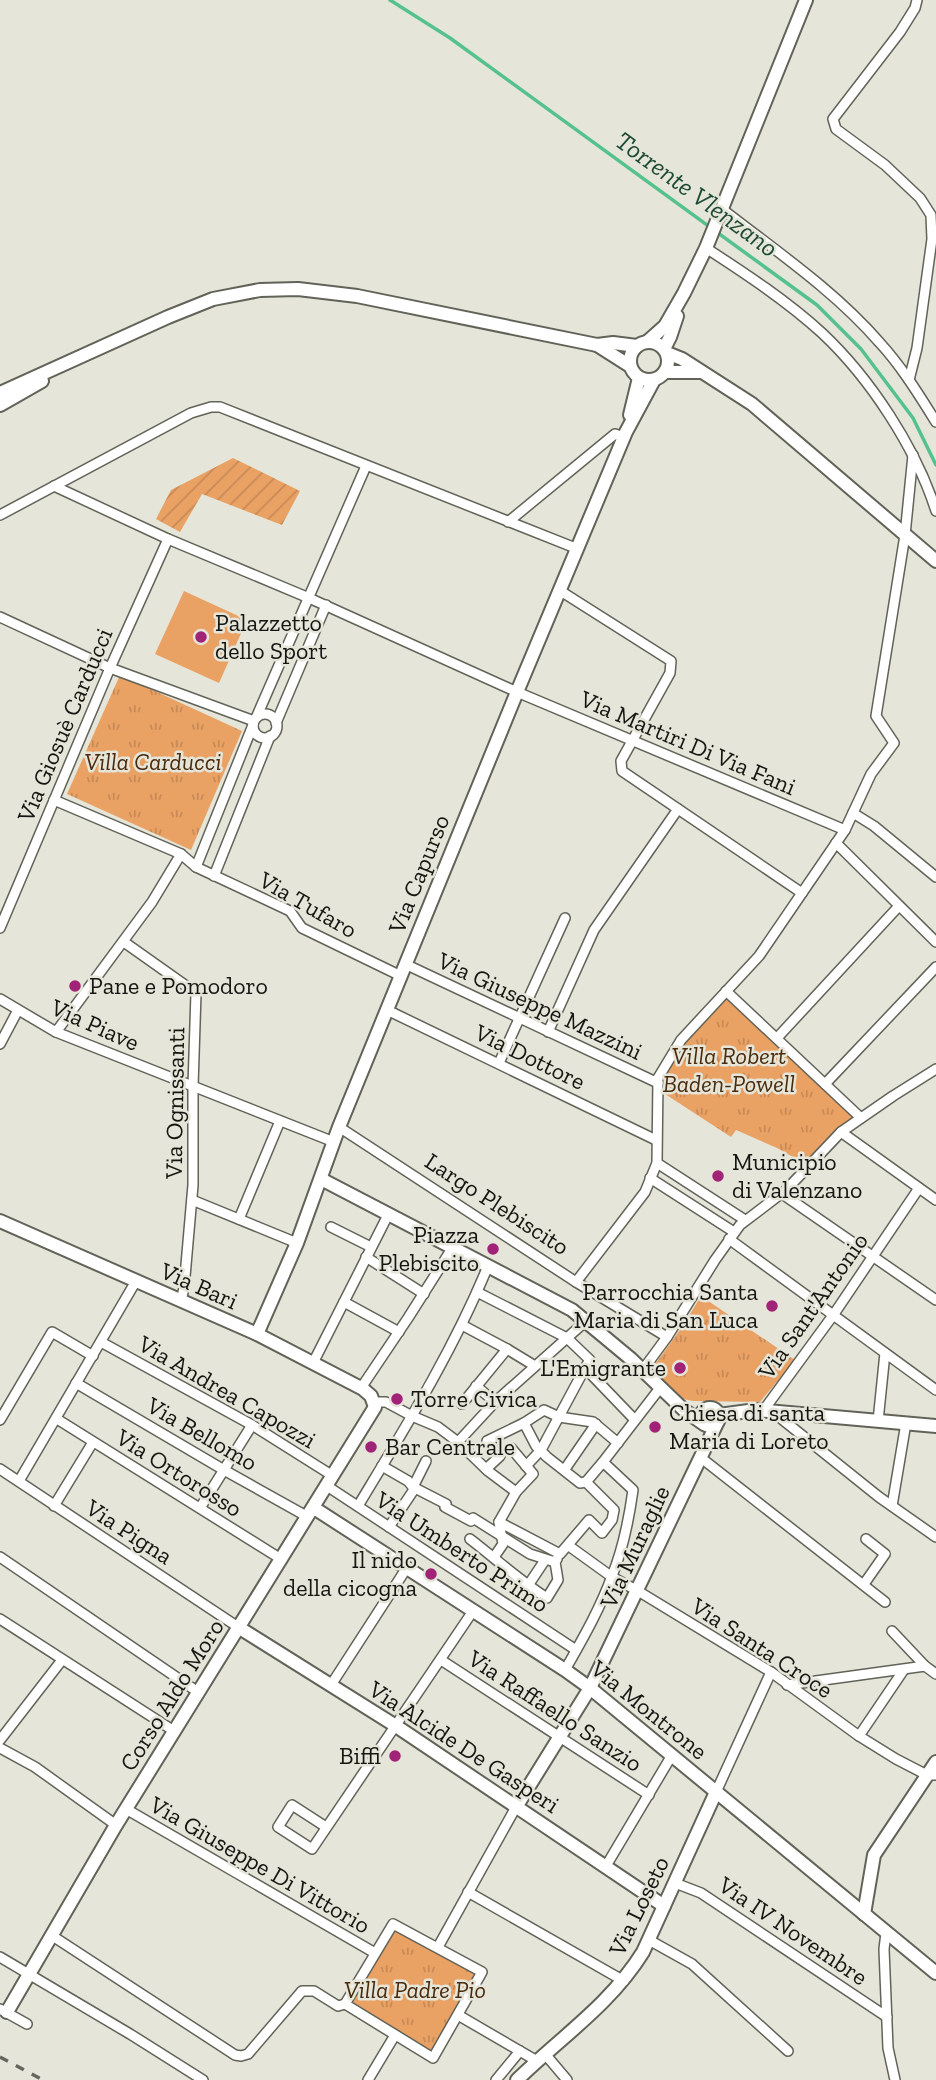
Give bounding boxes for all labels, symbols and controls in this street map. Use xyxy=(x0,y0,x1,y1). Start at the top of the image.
water label: Torrente Vlenzano xyxy=(609,124,785,264)
place label: Palazzetto dello Sport xyxy=(215,608,327,665)
street label: Via Giosuè Carducci xyxy=(10,623,119,827)
marker: Palazzetto dello Sport xyxy=(193,629,209,645)
street label: Via Martiri Di Via Fani xyxy=(575,684,801,801)
park label: Villa Carducci xyxy=(84,747,222,776)
street label: Via Capurso xyxy=(381,810,455,938)
street label: Via Tufaro xyxy=(253,864,362,944)
street label: Via Giuseppe Mazzini xyxy=(432,945,647,1066)
place label: Pane e Pomodoro xyxy=(89,971,268,1000)
marker: Pane e Pomodoro xyxy=(67,978,83,994)
street label: Via Piave xyxy=(46,992,144,1057)
street label: Via Dottore xyxy=(469,1017,590,1096)
street label: Via Ognissanti xyxy=(159,1027,190,1180)
park label: Villa Robert Baden-Powell xyxy=(663,1041,795,1098)
street label: Largo Plebiscito xyxy=(420,1146,575,1261)
place label: Municipio di Valenzano xyxy=(732,1147,862,1204)
marker: Municipio di Valenzano xyxy=(710,1168,726,1184)
place label: Piazza Plebiscito xyxy=(378,1220,479,1277)
street label: Via Sant'Antonio xyxy=(751,1227,874,1385)
marker: Piazza Plebiscito xyxy=(485,1241,501,1257)
street label: Via Bari xyxy=(155,1255,243,1316)
place label: Parrocchia Santa Maria di San Luca xyxy=(574,1277,758,1334)
marker: Parrocchia Santa Maria di San Luca xyxy=(764,1298,780,1314)
street label: Via Andrea Capozzi xyxy=(132,1328,322,1454)
place label: L'Emigrante xyxy=(540,1353,666,1382)
marker: L'Emigrante xyxy=(672,1360,688,1376)
place label: Torre Civica xyxy=(411,1384,537,1413)
street label: Via Bellomo xyxy=(141,1390,263,1477)
marker: Torre Civica xyxy=(389,1391,405,1407)
place label: Chiesa di santa Maria di Loreto xyxy=(669,1398,829,1455)
marker: Chiesa di santa Maria di Loreto xyxy=(647,1419,663,1435)
street label: Via Ortorosso xyxy=(110,1422,248,1523)
place label: Bar Centrale xyxy=(385,1432,515,1461)
marker: Bar Centrale xyxy=(363,1439,379,1455)
street label: Via Muraglie xyxy=(593,1481,676,1614)
street label: Via Umberto Primo xyxy=(369,1484,554,1618)
street label: Via Pigna xyxy=(80,1492,179,1571)
place label: Il nido della cicogna xyxy=(283,1545,417,1602)
marker: Il nido della cicogna xyxy=(423,1566,439,1582)
street label: Via Santa Croce xyxy=(685,1590,839,1704)
street label: Corso Aldo Moro xyxy=(113,1613,230,1776)
street label: Via Raffaello Sanzio xyxy=(462,1643,648,1778)
street label: Via Montrone xyxy=(584,1653,714,1766)
street label: Via Alcide De Gasperi xyxy=(363,1674,565,1819)
place label: Biffi xyxy=(339,1741,381,1770)
marker: Biffi xyxy=(387,1748,403,1764)
street label: Via Giuseppe Di Vittorio xyxy=(144,1789,376,1940)
street label: Via Loseto xyxy=(602,1851,675,1961)
street label: Via IV Novembre xyxy=(712,1869,873,1991)
park label: Villa Padre Pio xyxy=(344,1975,486,2004)

